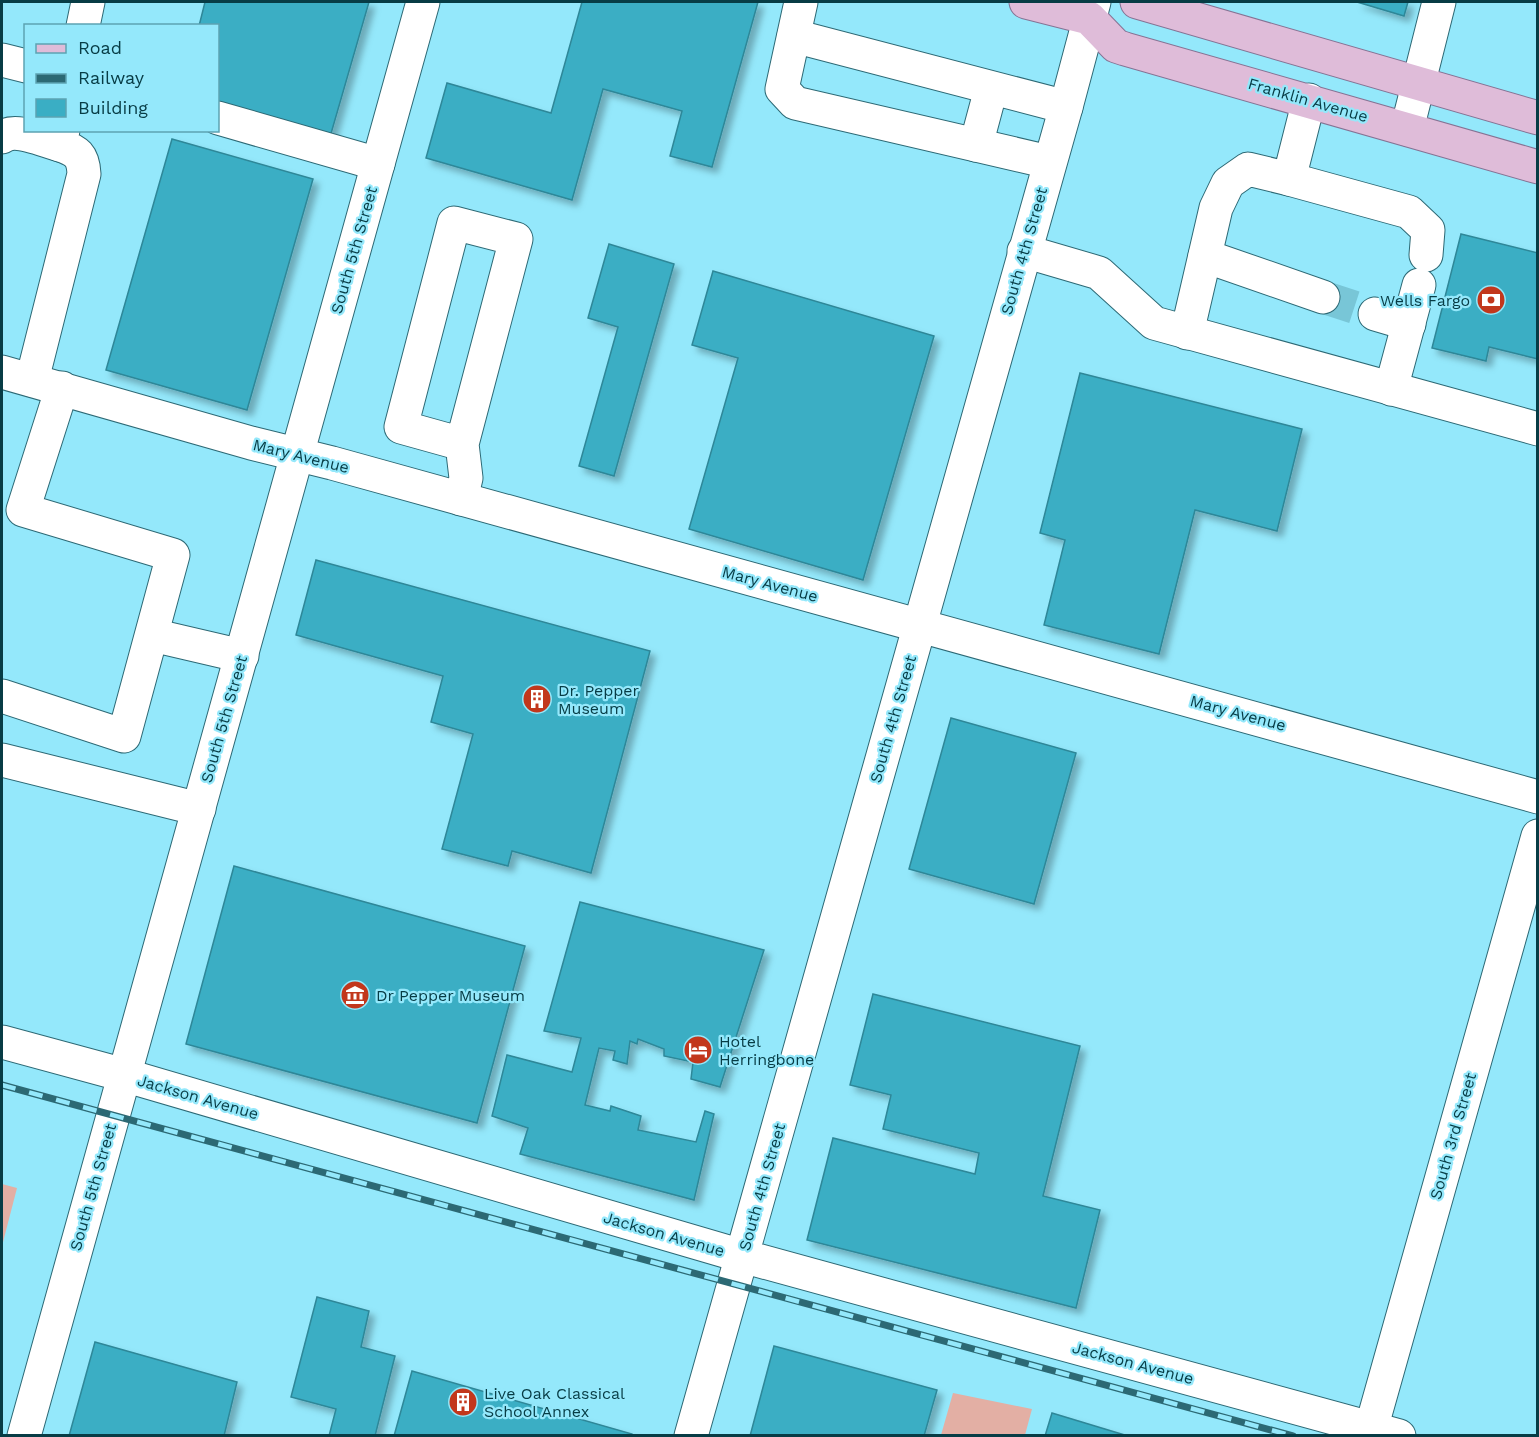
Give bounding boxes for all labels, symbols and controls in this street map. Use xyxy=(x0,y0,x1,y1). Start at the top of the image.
legend xyxy=(24,24,219,132)
text: Road xyxy=(78,37,122,58)
text: Railway xyxy=(78,67,145,88)
street label: Franklin Avenue xyxy=(1246,74,1370,126)
text: Building xyxy=(78,97,148,118)
street label: South 5th Street xyxy=(327,184,381,316)
street label: South 4th Street xyxy=(997,185,1051,317)
bank icon: Wells Fargo xyxy=(1475,284,1507,316)
place label: Wells Fargo xyxy=(1380,291,1470,310)
street label: Mary Avenue xyxy=(251,435,351,477)
street label: Mary Avenue xyxy=(720,562,820,606)
street label: South 5th Street xyxy=(197,653,251,785)
street label: South 4th Street xyxy=(866,653,920,785)
place label: Dr. Pepper Museum xyxy=(558,681,640,718)
building icon: Dr. Pepper Museum xyxy=(521,683,553,715)
street label: Mary Avenue xyxy=(1188,691,1288,735)
museum icon: Dr Pepper Museum xyxy=(339,979,371,1011)
place label: Dr Pepper Museum xyxy=(376,986,525,1005)
place label: Hotel Herringbone xyxy=(719,1032,814,1069)
hotel icon: Hotel Herringbone xyxy=(682,1034,714,1066)
street label: South 3rd Street xyxy=(1426,1070,1480,1202)
street label: Jackson Avenue xyxy=(135,1071,261,1123)
street label: South 5th Street xyxy=(66,1121,120,1253)
street label: South 4th Street xyxy=(735,1121,789,1253)
street label: Jackson Avenue xyxy=(601,1208,727,1260)
street label: Jackson Avenue xyxy=(1070,1338,1196,1388)
place label: Live Oak Classical School Annex xyxy=(484,1384,625,1421)
building icon: Live Oak Classical School Annex xyxy=(447,1386,479,1418)

